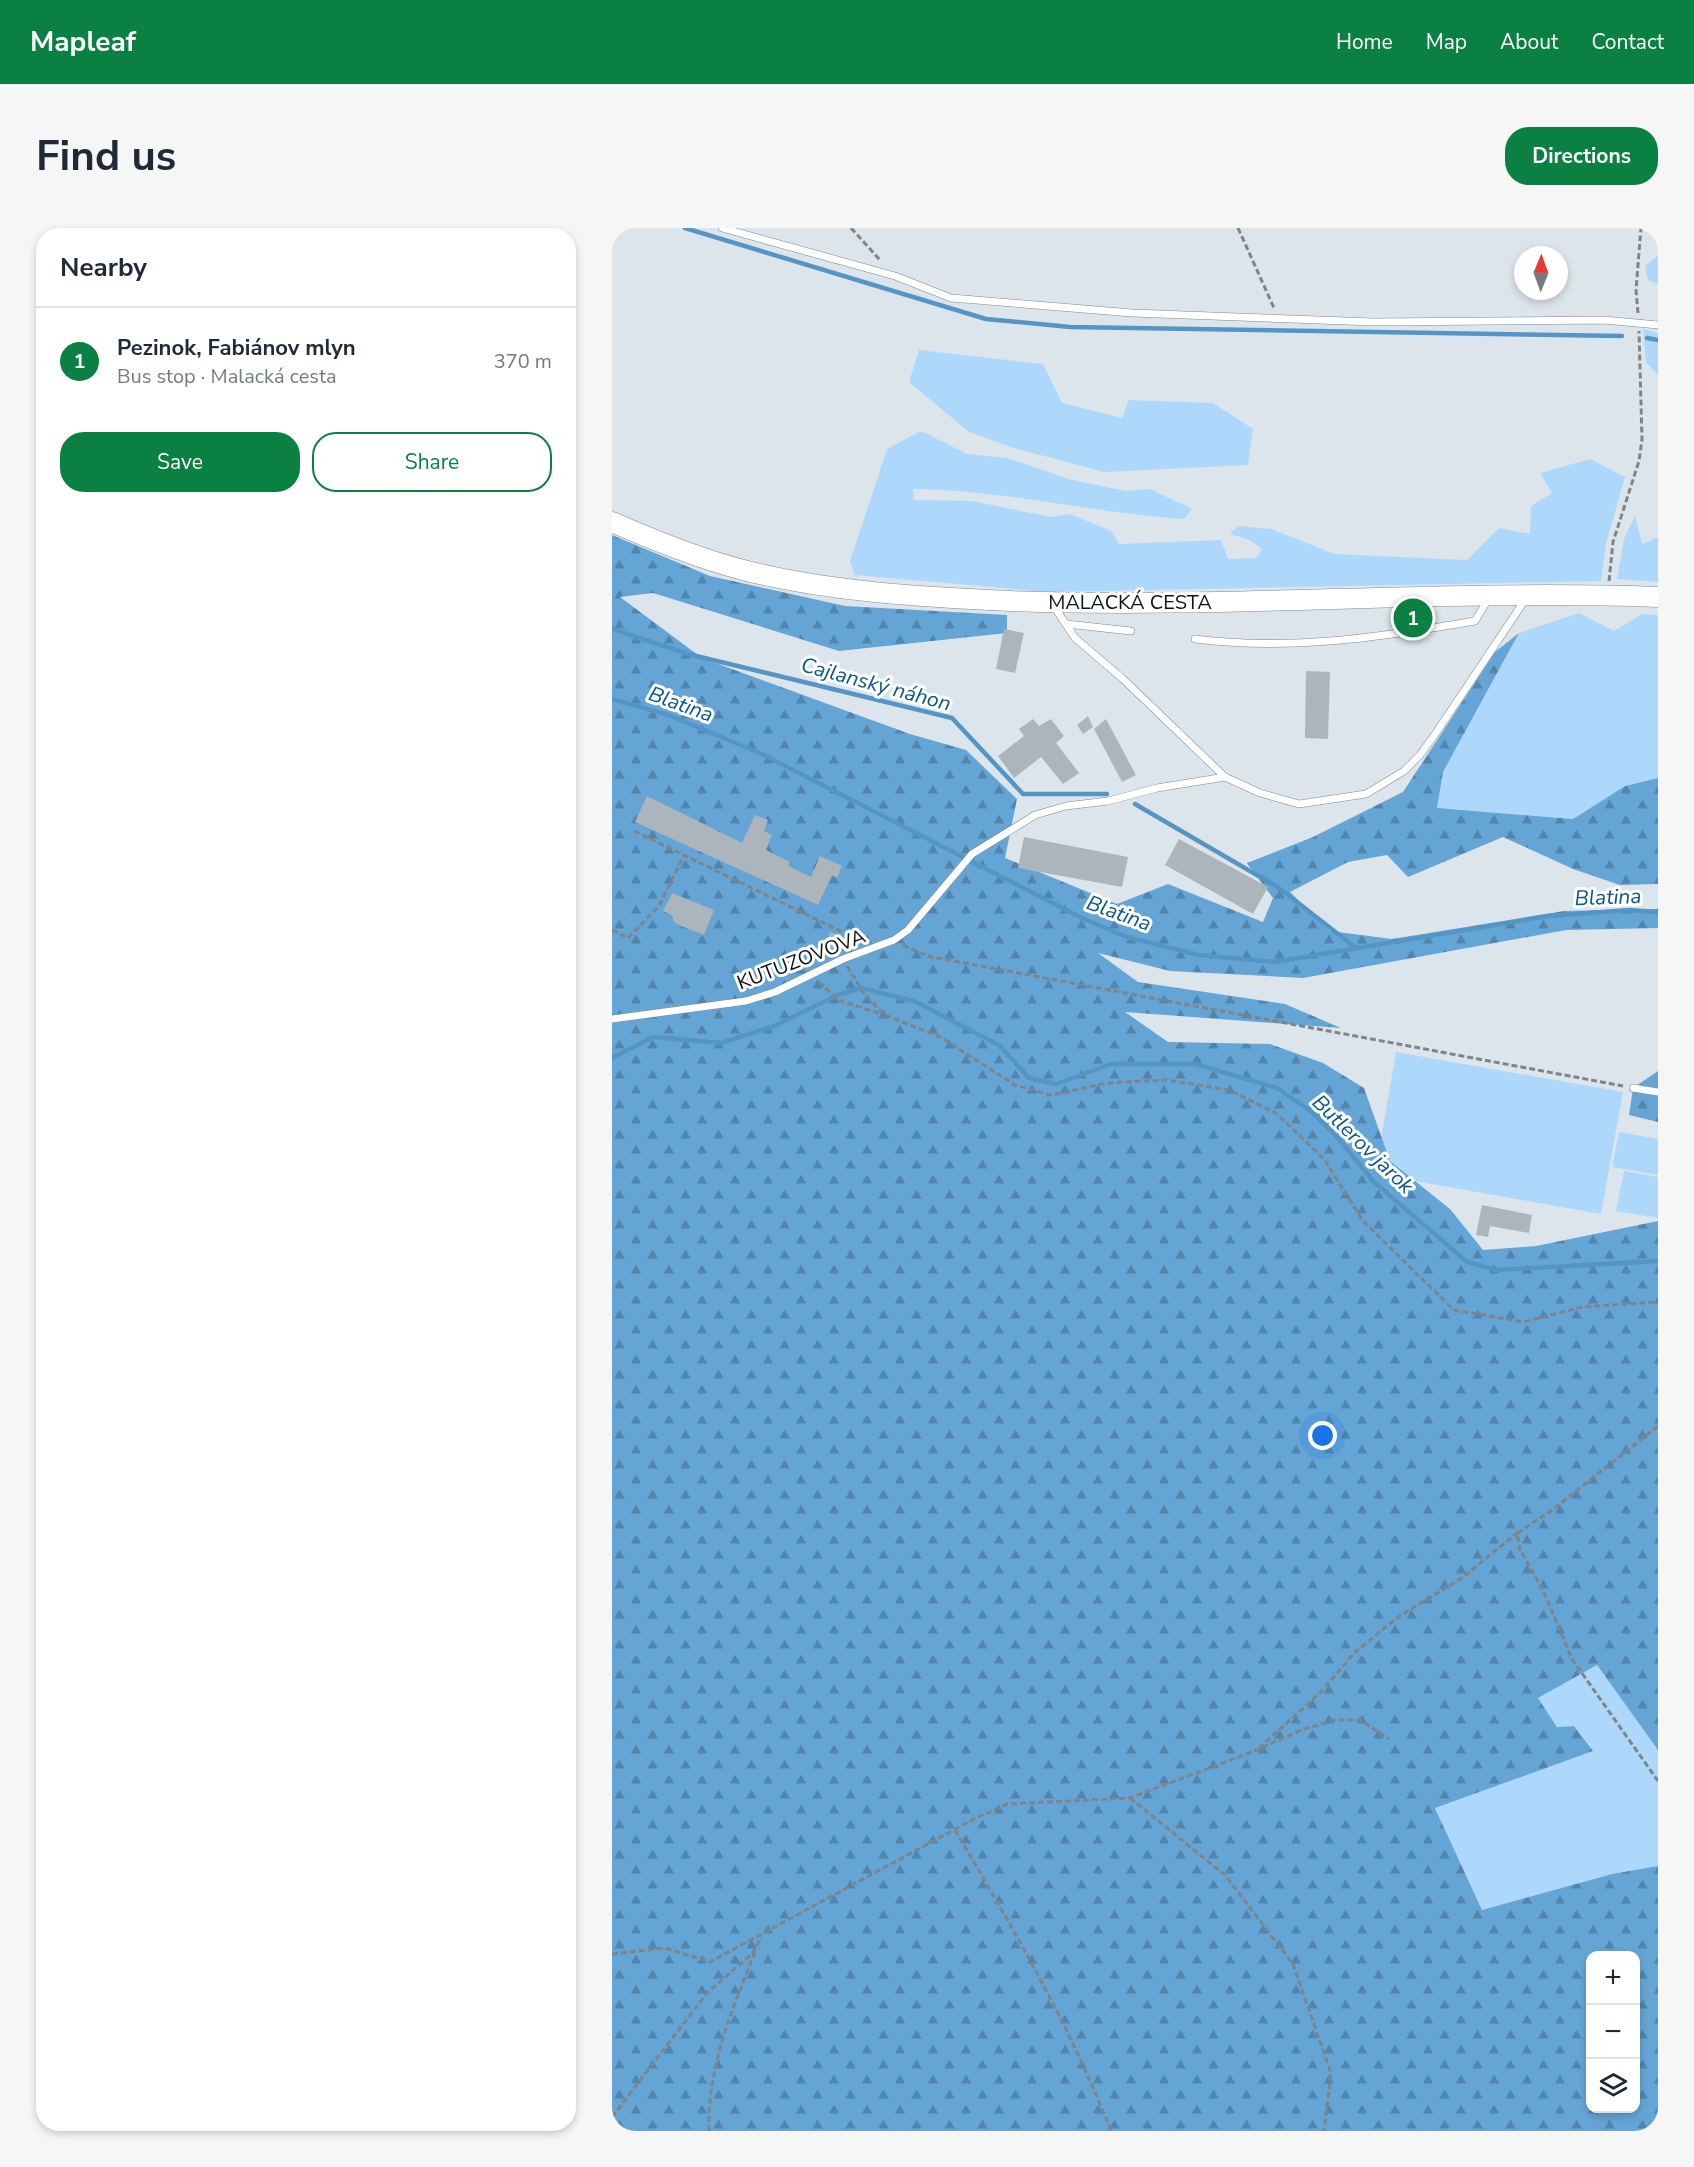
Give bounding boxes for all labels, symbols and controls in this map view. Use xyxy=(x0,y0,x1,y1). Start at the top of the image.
text: Mapleaf xyxy=(30,23,136,61)
text: Home xyxy=(1336,28,1393,56)
text: Map xyxy=(1426,28,1467,56)
text: About xyxy=(1500,28,1558,56)
text: Contact xyxy=(1591,28,1664,56)
button: Directions xyxy=(1505,127,1658,185)
text: Find us xyxy=(36,128,176,185)
north arrow xyxy=(1514,246,1568,300)
text: Nearby xyxy=(60,250,147,285)
text: Pezinok, Fabiánov mlyn xyxy=(117,333,356,363)
text: 1 xyxy=(74,348,86,375)
text: 370 m xyxy=(494,348,552,375)
text: Bus stop · Malacká cesta xyxy=(117,363,336,390)
button: Save xyxy=(60,432,300,492)
button: Share xyxy=(312,432,552,492)
street label: MALACKÁ CESTA xyxy=(1048,589,1212,616)
pin: 1 xyxy=(1394,596,1432,640)
water label: Cajlanský náhon xyxy=(798,651,954,717)
water label: Blatina xyxy=(645,679,717,729)
water label: Blatina xyxy=(1574,882,1642,912)
water label: Blatina xyxy=(1083,888,1155,938)
street label: KUTUZOVOVA xyxy=(733,922,870,996)
water label: Butlerov jarok xyxy=(1306,1088,1420,1200)
your location xyxy=(1308,1421,1337,1450)
map controls xyxy=(1586,1951,1640,2113)
button: + xyxy=(1586,1951,1640,2005)
button: − xyxy=(1586,2005,1640,2059)
button: layers xyxy=(1586,2059,1640,2113)

